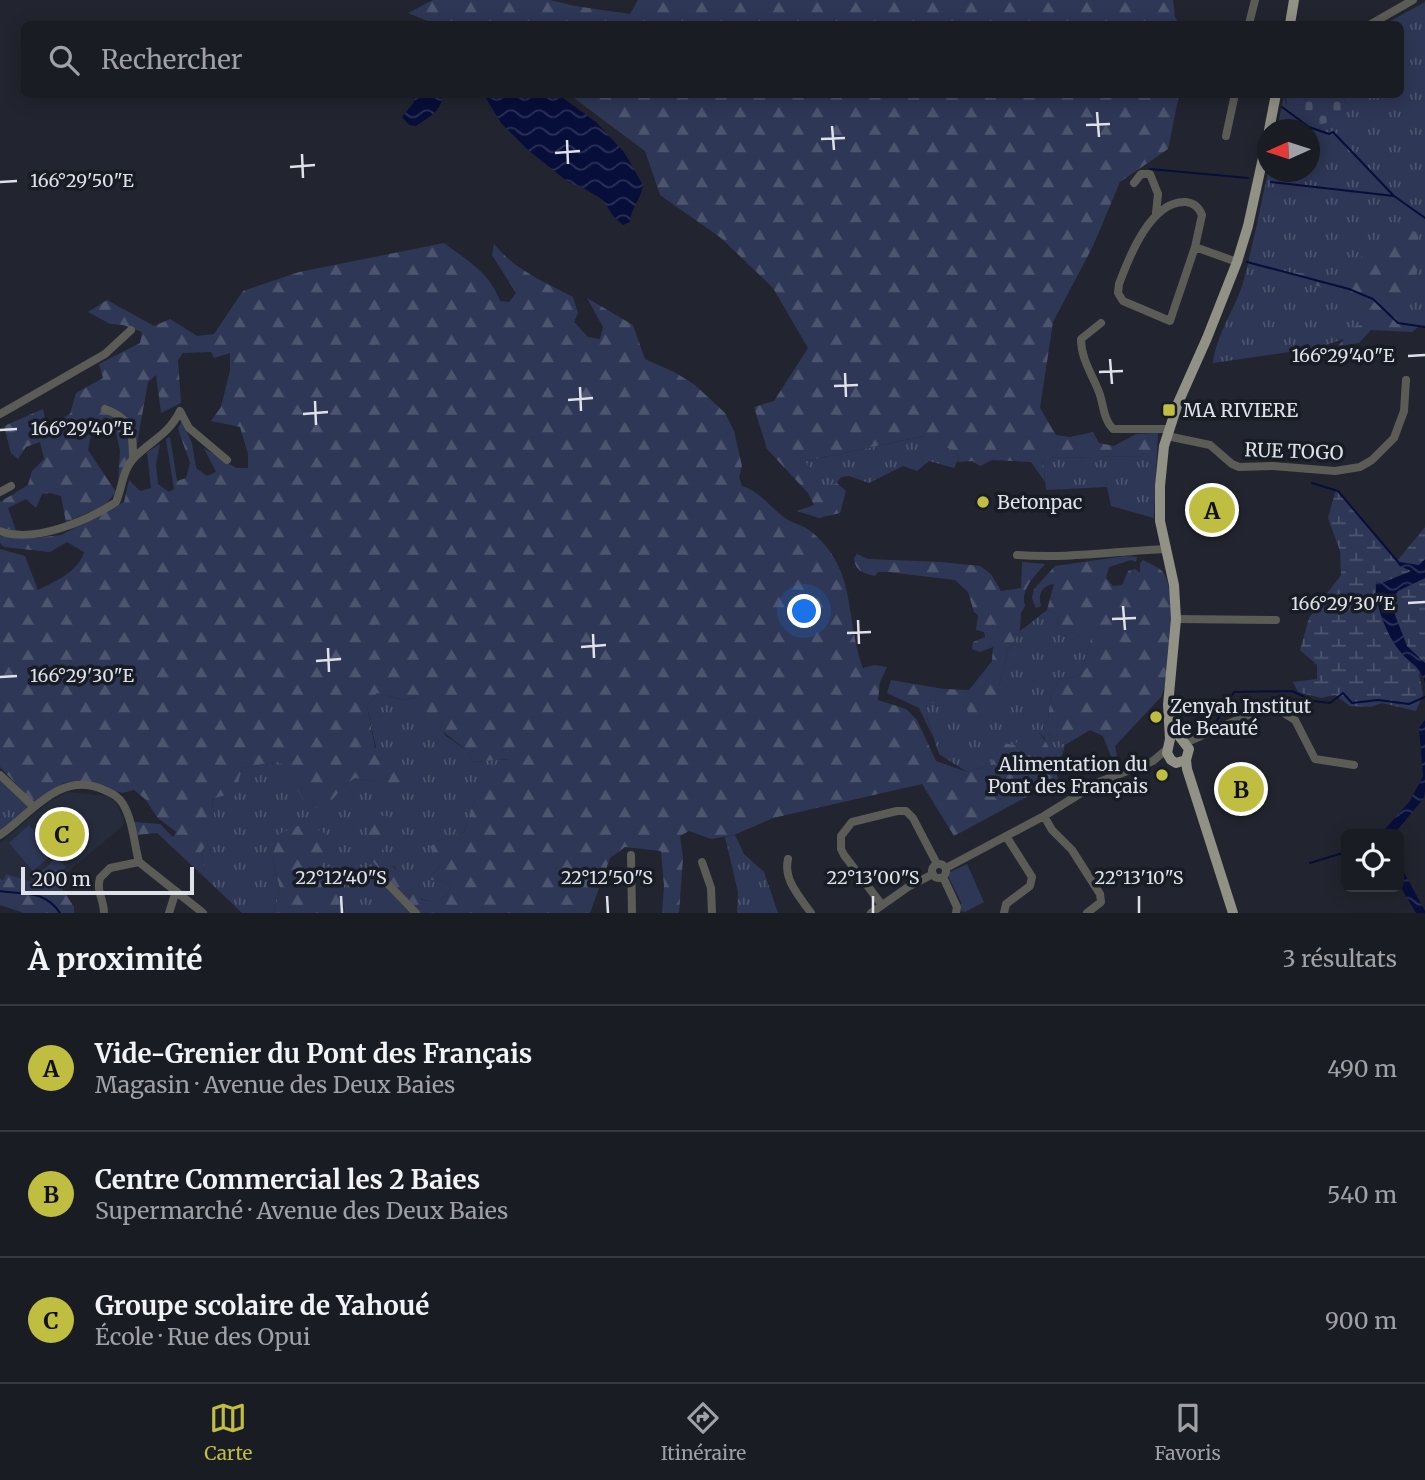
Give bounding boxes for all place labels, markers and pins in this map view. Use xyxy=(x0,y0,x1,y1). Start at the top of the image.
place label: MA RIVIERE xyxy=(1183,398,1298,422)
marker: MA RIVIERE xyxy=(1161,402,1177,418)
pin: A xyxy=(1189,484,1235,536)
place label: Betonpac xyxy=(997,490,1082,514)
marker: Betonpac xyxy=(975,494,991,510)
place label: Zenyah Institut de Beauté xyxy=(1170,694,1312,740)
marker: Zenyah Institut de Beauté xyxy=(1148,709,1164,725)
place label: Alimentation du Pont des Français xyxy=(988,752,1148,798)
pin: B xyxy=(1218,763,1264,815)
marker: Alimentation du Pont des Français xyxy=(1154,767,1170,783)
pin: C xyxy=(39,808,85,860)

